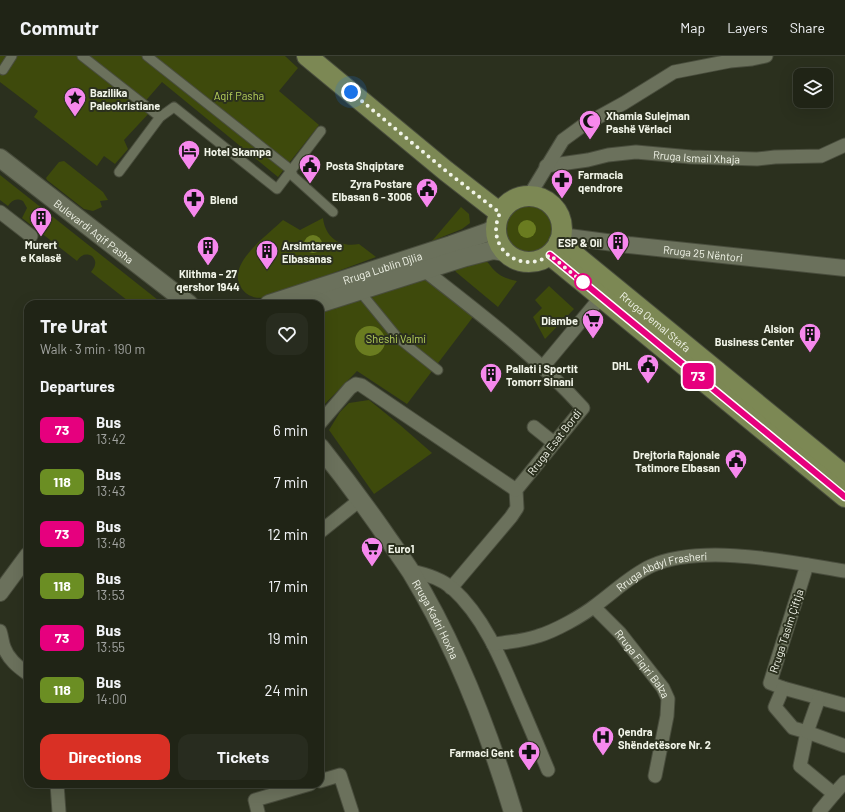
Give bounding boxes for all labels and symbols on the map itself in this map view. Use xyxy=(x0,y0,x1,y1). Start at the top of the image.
your location xyxy=(341,82,361,102)
place icon: Bazilika Paleokristiane xyxy=(62,85,88,118)
place label: Bazilika Paleokristiane xyxy=(90,86,160,112)
park label: Aqif Pasha xyxy=(214,89,264,102)
mosque icon: Xhamia Sulejman Pashë Vërlaci xyxy=(577,108,603,141)
place label: Xhamia Sulejman Pashë Vërlaci xyxy=(606,109,690,135)
hotel icon: Hotel Skampa xyxy=(176,138,202,171)
place label: Hotel Skampa xyxy=(204,145,271,158)
street label: Rruga Ismail Xhaja xyxy=(653,147,740,165)
public building icon: Posta Shqiptare xyxy=(297,152,323,185)
place label: Posta Shqiptare xyxy=(326,159,404,172)
pharmacy icon: Farmacia qendrore xyxy=(549,167,575,200)
place label: Farmacia qendrore xyxy=(578,168,623,194)
public building icon: Zyra Postare Elbasan 6 - 3006 xyxy=(414,176,440,209)
place label: Zyra Postare Elbasan 6 - 3006 xyxy=(332,177,412,203)
pharmacy icon: Blend xyxy=(181,186,207,219)
place label: Blend xyxy=(210,193,238,206)
street label: Bulevardi Aqif Pasha xyxy=(52,196,137,266)
building icon: Murert e Kalasë xyxy=(28,205,54,238)
building icon: ESP & Oil xyxy=(605,229,631,262)
building icon: Klithma - 27 qershor 1944 xyxy=(195,234,221,267)
place label: ESP & Oil xyxy=(558,236,602,249)
place label: Murert e Kalasë xyxy=(21,238,61,264)
building icon: Arsimtareve Elbasanas xyxy=(254,238,280,271)
place label: Arsimtareve Elbasanas xyxy=(282,239,342,265)
street label: Rruga 25 Nëntori xyxy=(662,242,744,264)
street label: Rruga Lublin Djlia xyxy=(341,248,423,286)
place label: Klithma - 27 qershor 1944 xyxy=(176,267,240,293)
unlabelled marker xyxy=(574,273,592,291)
street label: Rruga Qemal Stafa xyxy=(618,288,694,354)
supermarket icon: Diambe xyxy=(580,307,606,340)
place label: Diambe xyxy=(541,314,578,327)
building icon: Alsion Business Center xyxy=(797,321,823,354)
place label: Alsion Business Center xyxy=(715,322,795,348)
park label: Sheshi Valmi xyxy=(366,332,426,345)
public building icon: DHL xyxy=(635,352,661,385)
place label: DHL xyxy=(612,359,632,372)
building icon: Pallati i Sportit Tomorr Sinani xyxy=(478,361,504,394)
place label: Pallati i Sportit Tomorr Sinani xyxy=(506,362,578,388)
line badge: 73 xyxy=(680,363,716,389)
street label: Rruga Esat Bordi xyxy=(524,406,584,477)
public building icon: Drejtoria Rajonale Tatimore Elbasan xyxy=(723,447,749,480)
place label: Drejtoria Rajonale Tatimore Elbasan xyxy=(633,448,720,474)
supermarket icon: Euro1 xyxy=(359,535,385,568)
place label: Euro1 xyxy=(388,542,415,555)
street label: Rruga Abdyl Frasheri xyxy=(613,549,708,593)
street label: Rruga Kadri Hoxha xyxy=(410,577,462,661)
street label: Rruga Tasim Çiftja xyxy=(766,588,806,674)
street label: Rruga Fiqiri Balza xyxy=(613,626,673,700)
hospital icon: Qendra Shëndetësore Nr. 2 xyxy=(590,724,616,757)
place label: Qendra Shëndetësore Nr. 2 xyxy=(618,725,711,751)
pharmacy icon: Farmaci Gent xyxy=(516,739,542,772)
place label: Farmaci Gent xyxy=(450,746,514,759)

